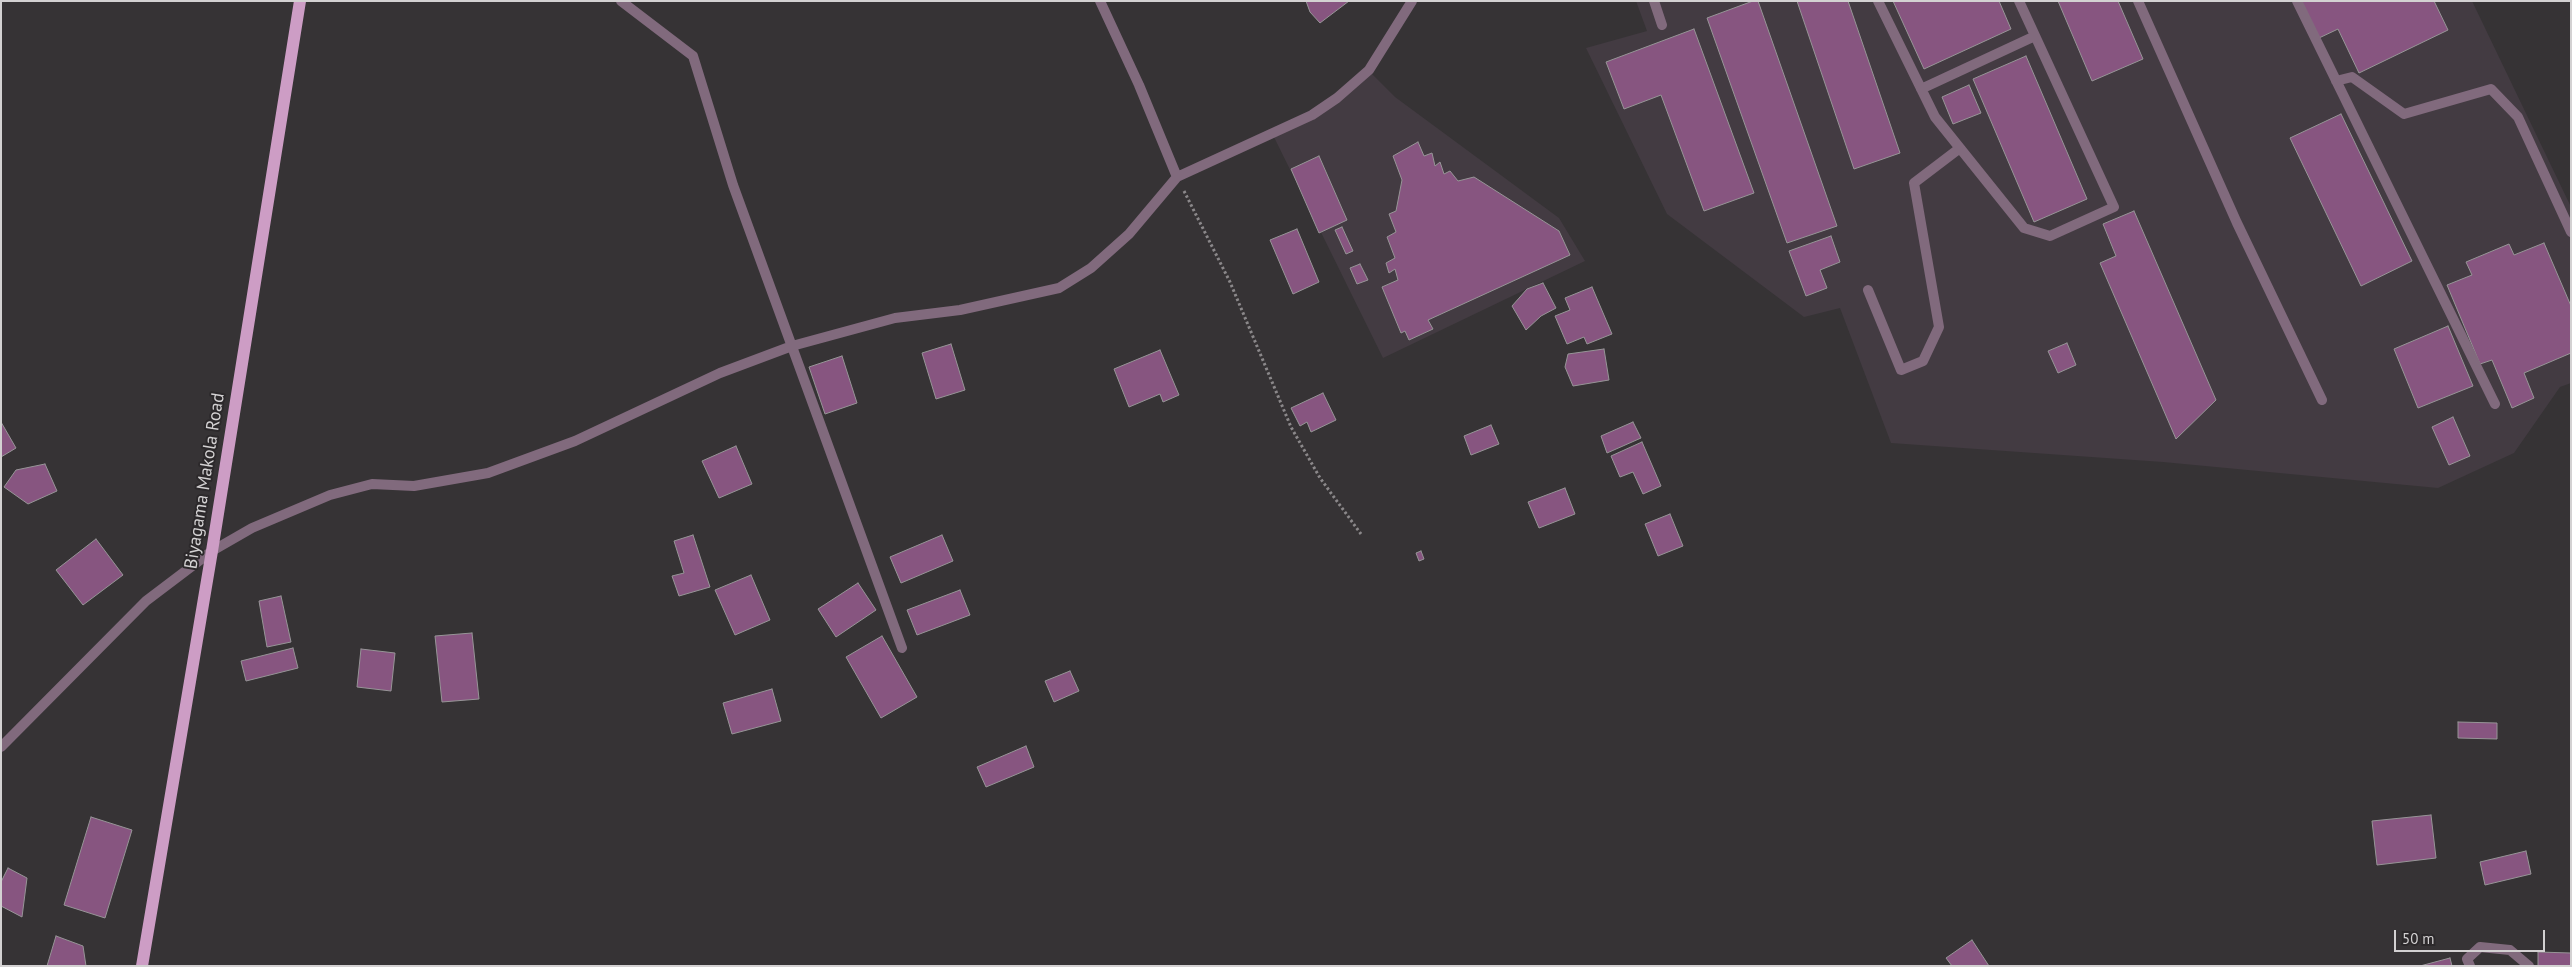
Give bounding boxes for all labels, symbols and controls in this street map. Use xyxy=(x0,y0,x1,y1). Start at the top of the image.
street label: Biyagama Makola Road xyxy=(180,391,230,571)
scale bar xyxy=(2397,920,2548,952)
text: 50 m xyxy=(2402,929,2435,948)

